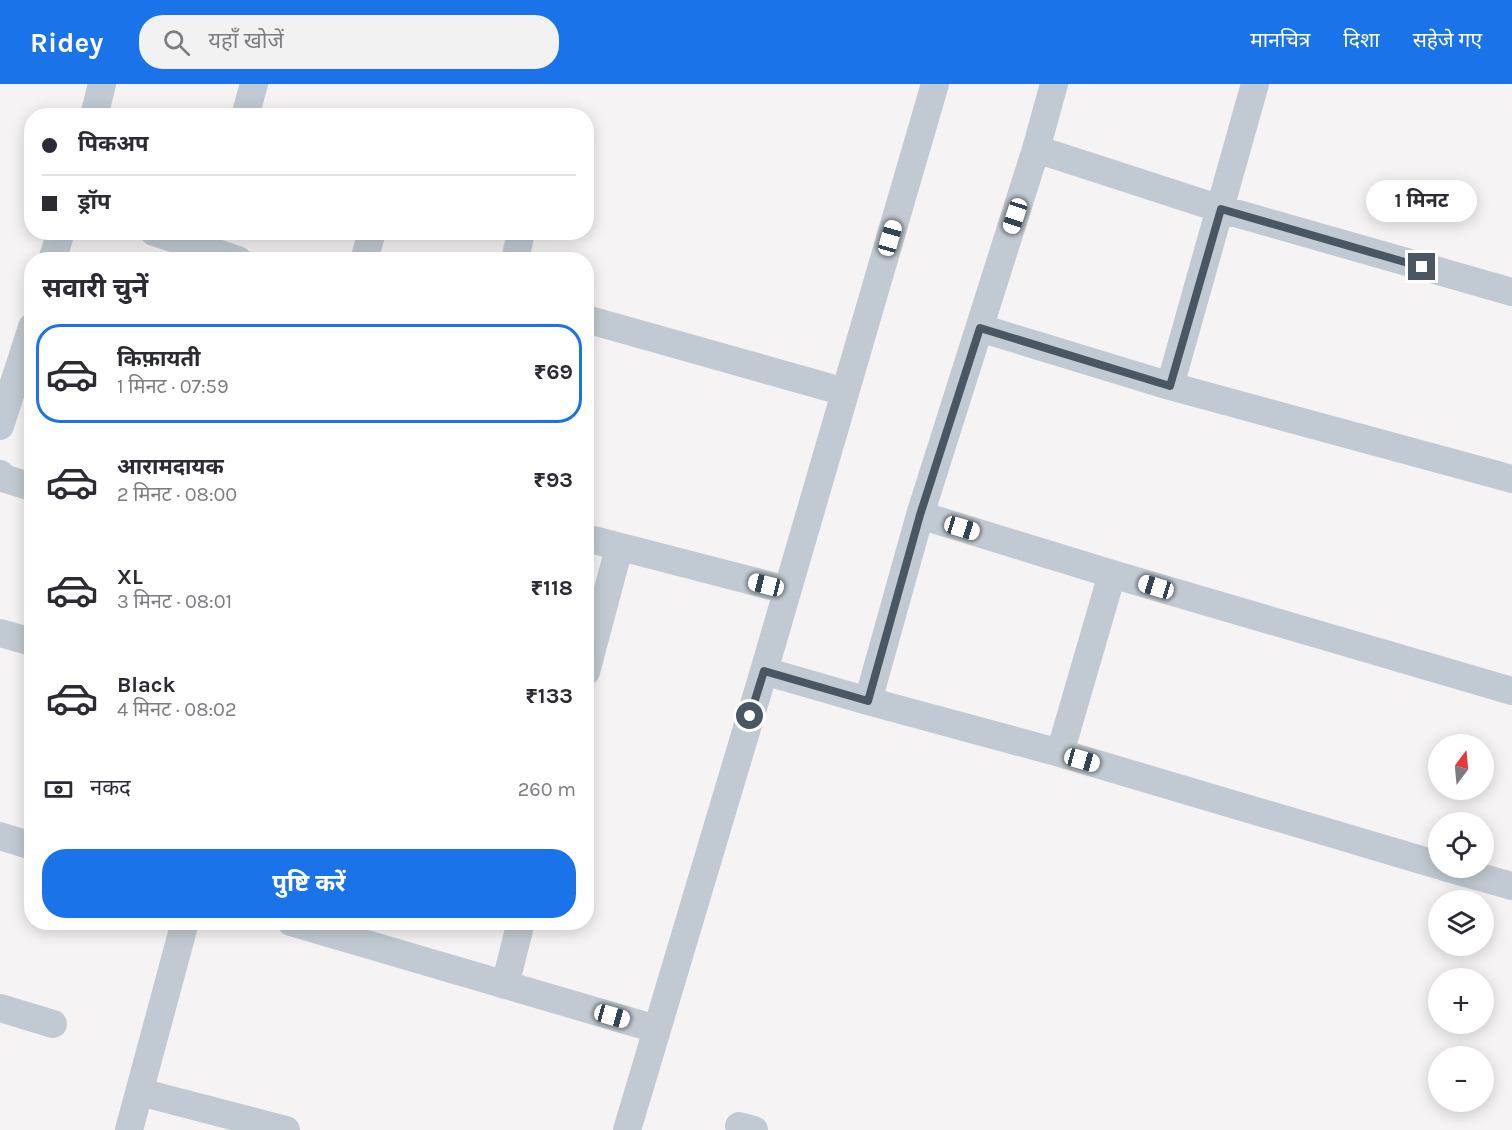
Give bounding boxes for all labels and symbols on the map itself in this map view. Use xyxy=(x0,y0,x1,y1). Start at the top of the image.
callout: 1 मिनट xyxy=(1366,180,1478,222)
car xyxy=(1001,196,1029,236)
car xyxy=(876,218,904,258)
route end xyxy=(1408,253,1435,280)
car xyxy=(942,514,982,542)
car xyxy=(746,572,786,598)
car xyxy=(1136,573,1176,601)
route start xyxy=(736,702,763,729)
north arrow xyxy=(1428,734,1494,800)
car xyxy=(1062,746,1102,774)
car xyxy=(592,1002,632,1030)

